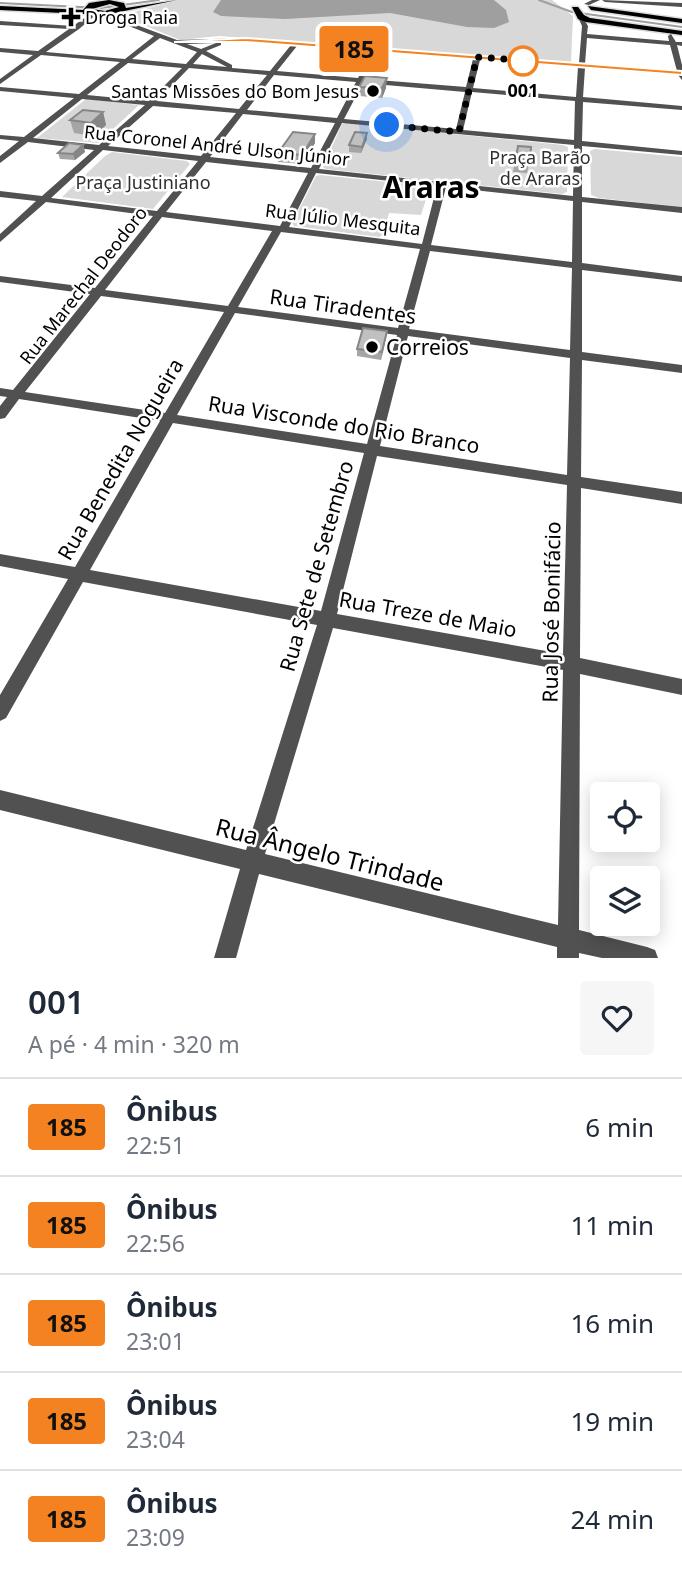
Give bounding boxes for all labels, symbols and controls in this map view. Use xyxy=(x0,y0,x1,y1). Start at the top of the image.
place label: Droga Raia xyxy=(85,5,178,29)
marker: Droga Raia xyxy=(63,9,79,25)
line badge: 185 xyxy=(314,26,394,72)
text: 185 xyxy=(333,32,375,65)
marker: 001 xyxy=(508,46,538,76)
place label: 001 xyxy=(508,78,538,102)
place label: Santas Missões do Bom Jesus xyxy=(111,79,359,103)
marker: Santas Missões do Bom Jesus xyxy=(365,83,381,99)
your location xyxy=(369,107,404,142)
street label: Rua Coronel André Ulson Júnior xyxy=(83,119,351,171)
park label: Praça Barão de Araras xyxy=(489,145,591,190)
district label: Araras xyxy=(382,166,480,207)
park label: Praça Justiniano xyxy=(75,170,211,194)
street label: Rua Júlio Mesquita xyxy=(264,198,422,240)
street label: Rua Marechal Deodoro xyxy=(14,201,152,369)
street label: Rua Tiradentes xyxy=(268,282,418,330)
place label: Correios xyxy=(386,333,469,361)
marker: Correios xyxy=(364,339,380,355)
street label: Rua Benedita Nogueira xyxy=(51,353,189,565)
street label: Rua Visconde do Rio Branco xyxy=(206,389,482,459)
street label: Rua Sete de Setembro xyxy=(272,457,360,675)
street label: Rua José Bonifácio xyxy=(535,521,567,703)
street label: Rua Treze de Maio xyxy=(337,585,519,643)
map controls xyxy=(590,782,660,936)
button: locate xyxy=(590,782,660,852)
street label: Rua Ângelo Trindade xyxy=(212,810,448,898)
button: layers xyxy=(590,866,660,936)
text: 001 xyxy=(28,979,85,1024)
button: heart xyxy=(580,981,654,1055)
text: A pé · 4 min · 320 m xyxy=(28,1028,240,1060)
text: Ônibus xyxy=(126,1093,218,1129)
text: 6 min xyxy=(585,1109,654,1145)
text: 185 xyxy=(46,1110,87,1143)
text: 22:51 xyxy=(126,1129,185,1161)
text: Ônibus xyxy=(126,1191,218,1227)
text: 11 min xyxy=(570,1207,654,1243)
text: 185 xyxy=(46,1208,87,1241)
text: 22:56 xyxy=(126,1227,185,1259)
text: Ônibus xyxy=(126,1289,218,1325)
text: 16 min xyxy=(570,1305,654,1341)
text: 185 xyxy=(46,1306,87,1339)
text: 23:01 xyxy=(126,1325,185,1357)
text: Ônibus xyxy=(126,1387,218,1423)
text: 19 min xyxy=(570,1403,654,1439)
text: 185 xyxy=(46,1404,87,1437)
text: 23:04 xyxy=(126,1423,185,1455)
text: Ônibus xyxy=(126,1485,218,1521)
text: 24 min xyxy=(570,1501,654,1537)
text: 185 xyxy=(46,1502,87,1535)
text: 23:09 xyxy=(126,1521,185,1553)

